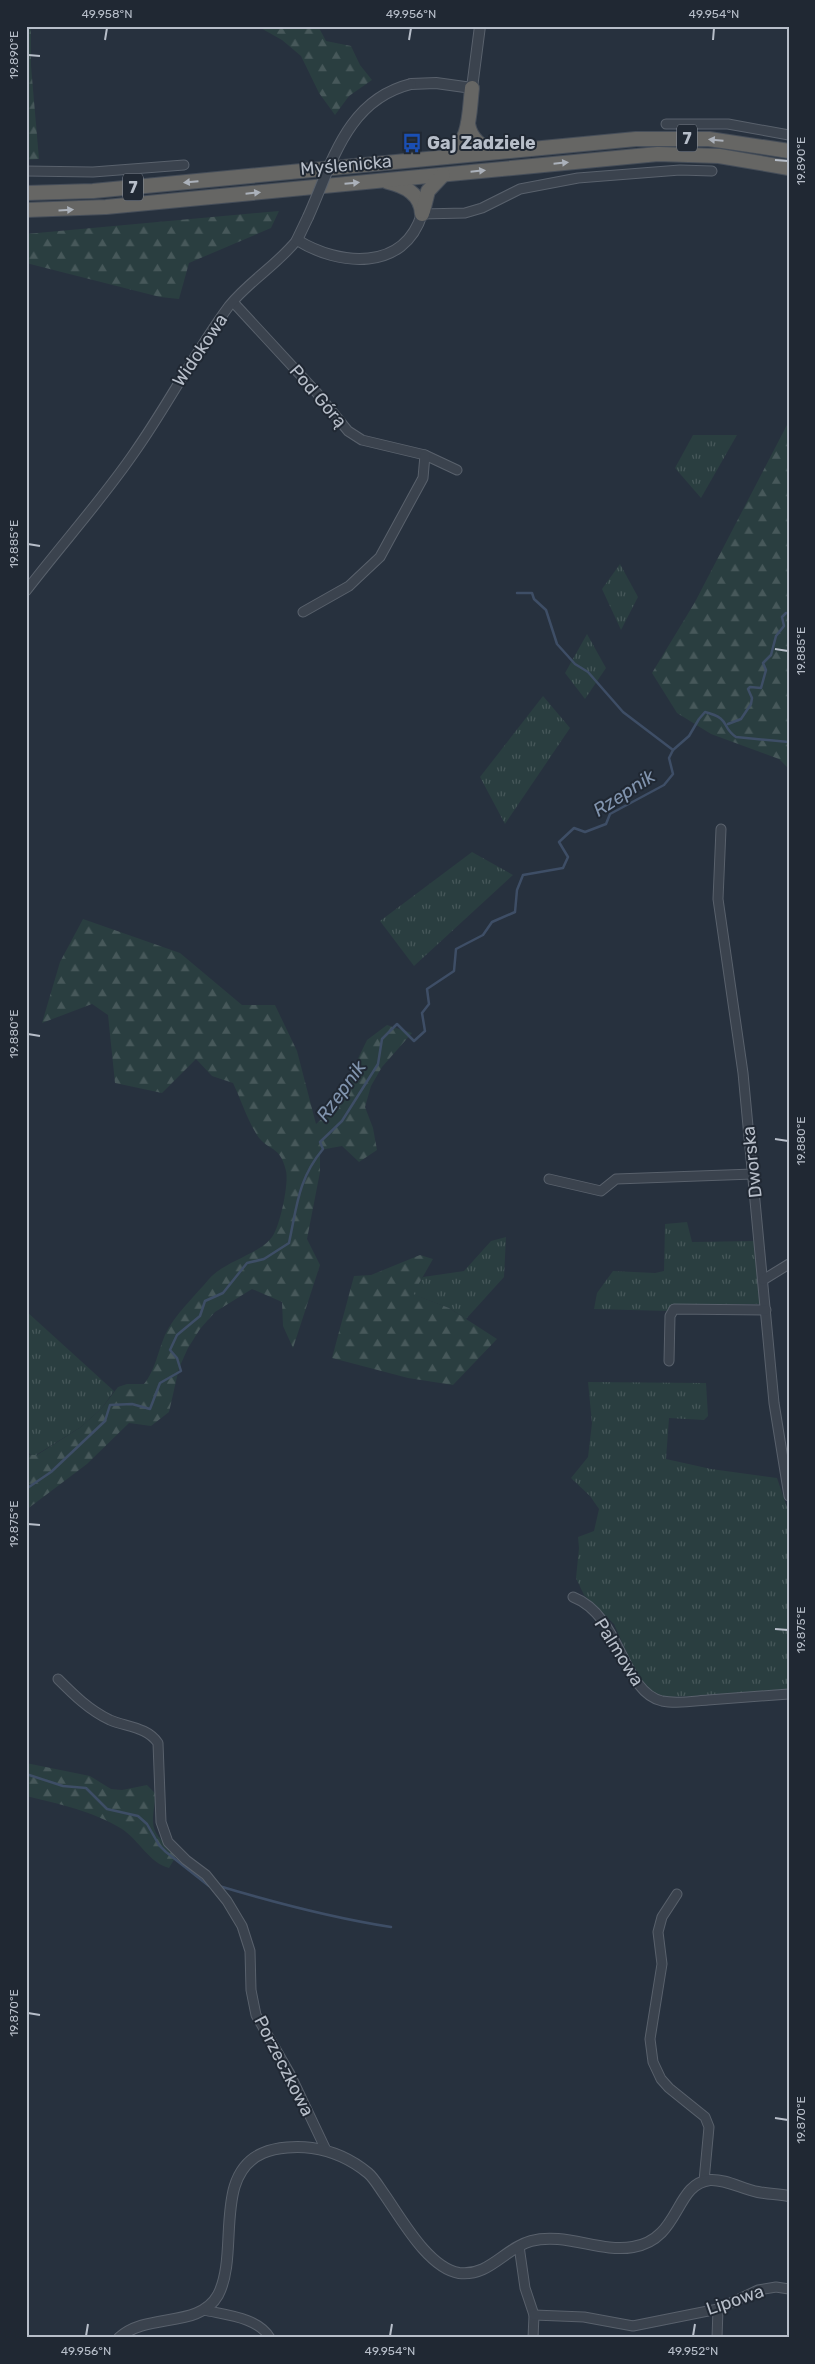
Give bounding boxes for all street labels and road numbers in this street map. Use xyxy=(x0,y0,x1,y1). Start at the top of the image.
road number: 7 xyxy=(677,125,697,152)
street label: Myślenicka xyxy=(299,150,393,180)
road number: 7 xyxy=(123,173,143,200)
street label: Widokowa xyxy=(168,310,232,390)
street label: Pod Górą xyxy=(285,360,351,432)
street label: Dworska xyxy=(737,1125,767,1199)
street label: Palmowa xyxy=(590,1614,648,1690)
street label: Porzeczkowa xyxy=(249,2012,319,2120)
street label: Lipowa xyxy=(703,2280,767,2320)

